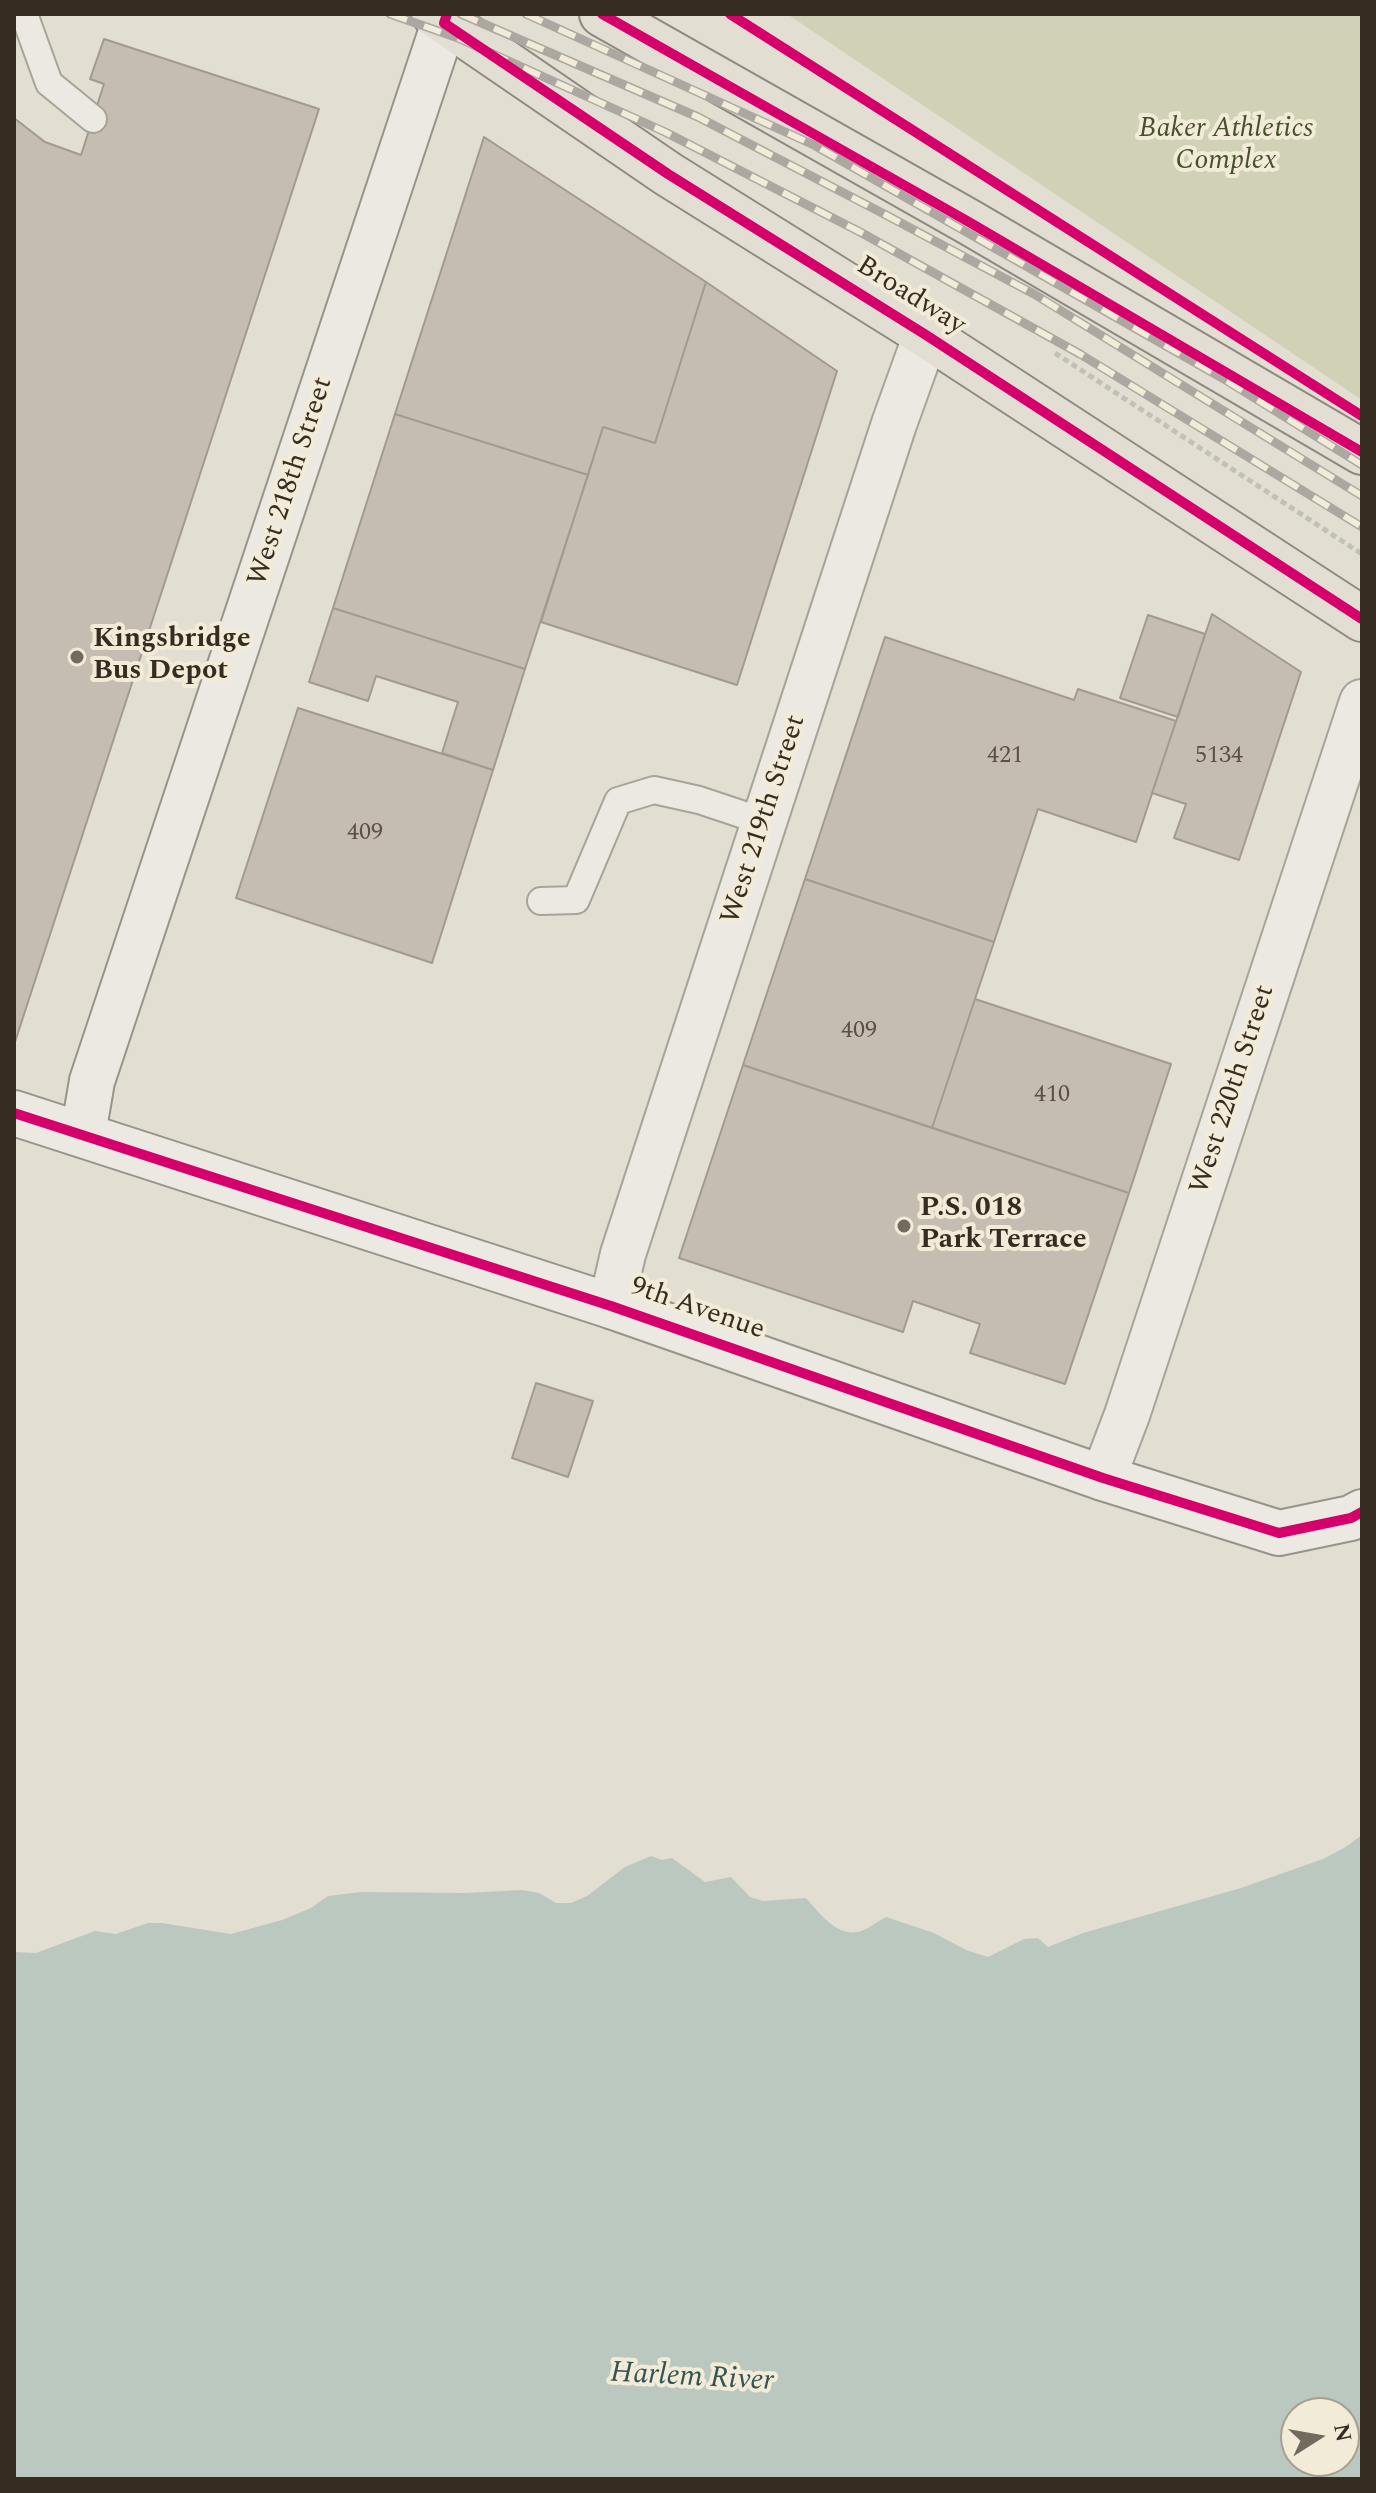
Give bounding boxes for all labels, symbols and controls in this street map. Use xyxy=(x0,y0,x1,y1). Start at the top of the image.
park label: Baker Athletics Complex xyxy=(1139,114,1313,180)
street label: Broadway xyxy=(849,250,971,344)
street label: West 218th Street xyxy=(242,373,342,591)
place label: Kingsbridge Bus Depot xyxy=(93,624,251,690)
marker: Kingsbridge Bus Depot xyxy=(68,648,86,666)
street label: West 219th Street xyxy=(715,711,815,929)
house number: 421 xyxy=(987,743,1023,771)
house number: 5134 xyxy=(1195,743,1243,771)
house number: 409 xyxy=(347,820,383,848)
street label: West 220th Street xyxy=(1184,981,1284,1199)
house number: 409 xyxy=(841,1018,877,1046)
house number: 410 xyxy=(1034,1082,1070,1110)
place label: P.S. 018 Park Terrace xyxy=(920,1193,1087,1259)
marker: P.S. 018 Park Terrace xyxy=(895,1217,913,1235)
street label: 9th Avenue xyxy=(626,1271,768,1349)
water label: Harlem River xyxy=(609,2357,775,2401)
north arrow xyxy=(1280,2397,1360,2477)
text: N xyxy=(1324,2421,1360,2445)

